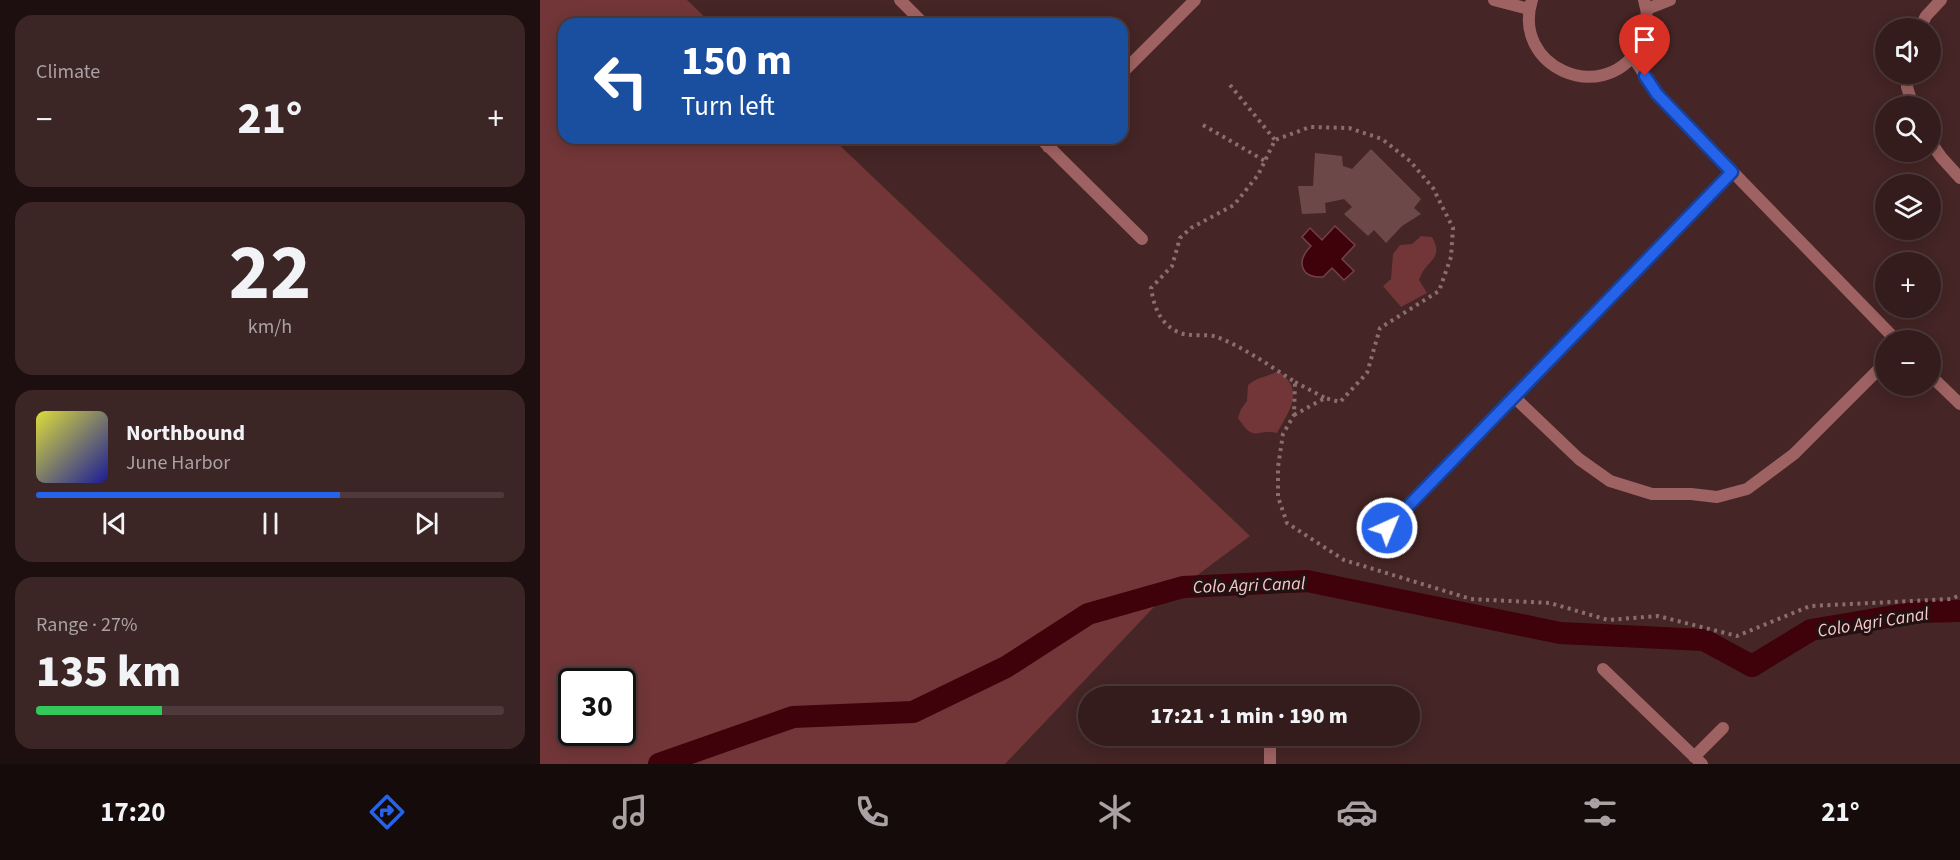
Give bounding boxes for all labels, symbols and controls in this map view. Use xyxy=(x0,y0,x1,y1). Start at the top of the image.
pin xyxy=(1619,14,1670,76)
map controls xyxy=(1875,18,1941,396)
button: sound xyxy=(1875,18,1941,84)
icon: arrive xyxy=(1628,23,1661,56)
text: 150 m xyxy=(681,31,792,91)
icon: left xyxy=(582,42,660,120)
text: Climate xyxy=(36,58,100,86)
text: 21° xyxy=(238,87,302,151)
text: Turn left xyxy=(681,87,775,126)
text: − xyxy=(36,96,52,143)
text: + xyxy=(488,96,504,143)
button: search xyxy=(1875,96,1941,162)
button: layers xyxy=(1875,174,1941,240)
text: 22 xyxy=(229,218,311,329)
button: + xyxy=(1875,252,1941,318)
text: km/h xyxy=(248,313,292,341)
button: − xyxy=(1875,330,1941,396)
text: Northbound xyxy=(126,417,245,449)
text: June Harbor xyxy=(126,449,230,477)
position arrow xyxy=(1355,496,1419,560)
icon: previous xyxy=(98,507,131,540)
icon: pause xyxy=(254,507,287,540)
icon: next xyxy=(410,507,443,540)
water label: Colo Agri Canal xyxy=(1192,571,1306,600)
water label: Colo Agri Canal xyxy=(1816,601,1931,644)
text: Range · 27% xyxy=(36,611,137,639)
text: 135 km xyxy=(36,640,181,704)
speed limit sign: 30 xyxy=(558,668,636,746)
text: 17:21 · 1 min · 190 m xyxy=(1150,700,1348,732)
icon: directions xyxy=(366,791,408,833)
icon: music xyxy=(609,791,651,833)
icon: phone xyxy=(851,791,893,833)
icon: climate xyxy=(1094,791,1136,833)
icon: car xyxy=(1336,791,1378,833)
icon: filters xyxy=(1579,791,1621,833)
text: 17:20 xyxy=(100,793,165,832)
text: 21° xyxy=(1821,793,1860,832)

